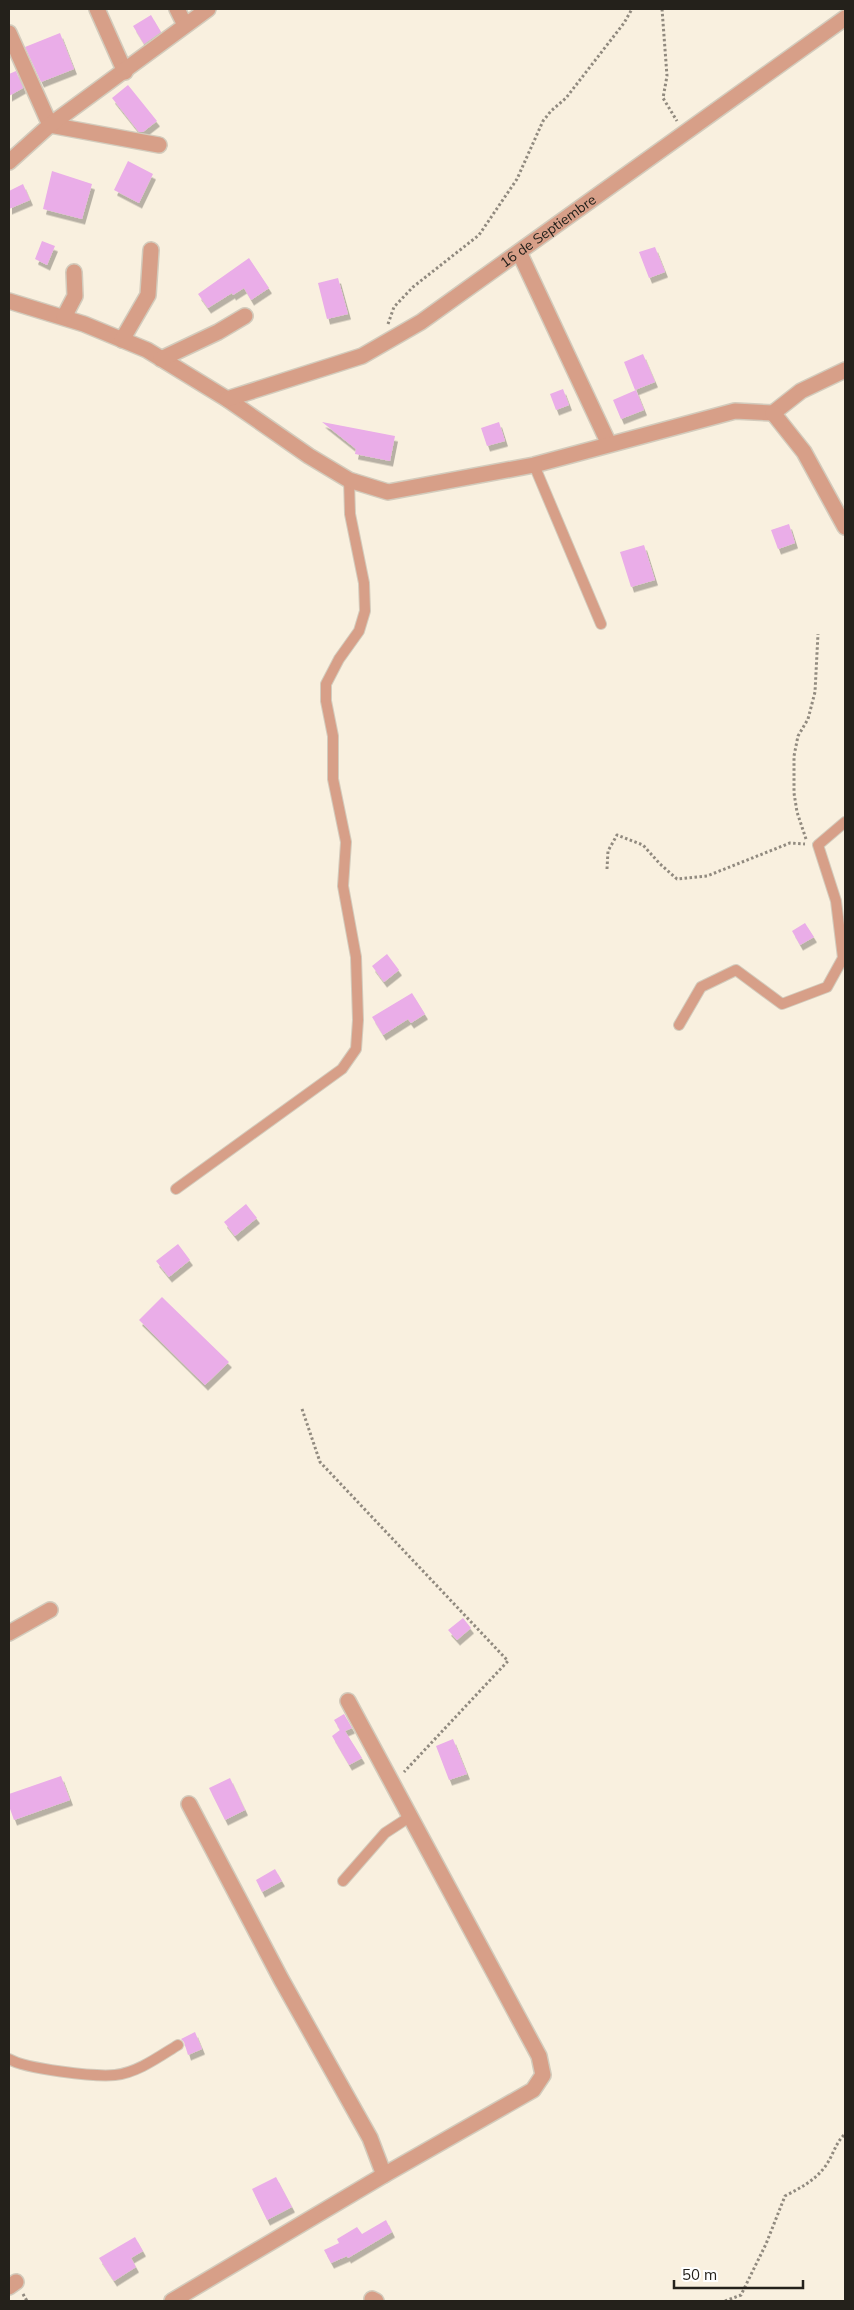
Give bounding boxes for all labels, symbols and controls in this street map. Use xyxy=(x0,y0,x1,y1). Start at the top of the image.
street label: 16 de Septiembre xyxy=(496,190,600,272)
scale bar xyxy=(674,2258,803,2290)
text: 50 m xyxy=(682,2265,717,2284)

